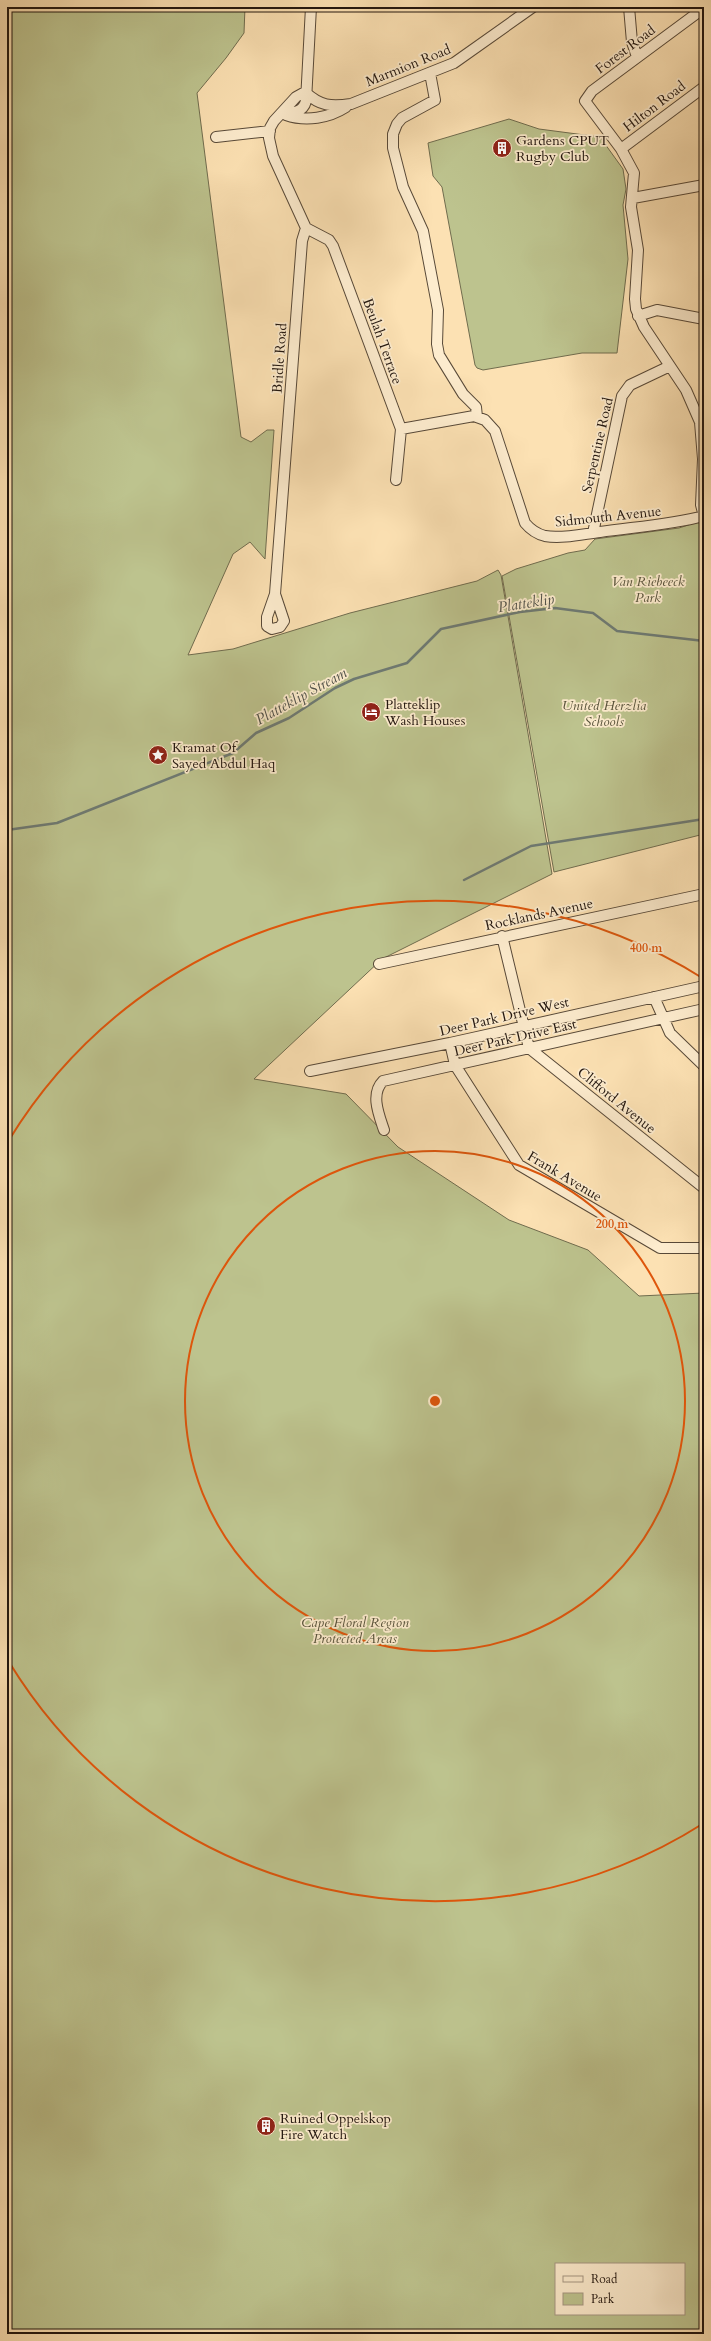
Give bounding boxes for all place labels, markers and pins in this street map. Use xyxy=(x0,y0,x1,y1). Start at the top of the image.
place label: Gardens CPUT Rugby Club xyxy=(516,131,609,166)
building icon: Gardens CPUT Rugby Club xyxy=(491,137,513,159)
place label: Platteklip Wash Houses xyxy=(384,695,466,730)
hotel icon: Platteklip Wash Houses xyxy=(360,701,382,723)
place label: Kramat Of Sayed Abdul Haq xyxy=(172,738,276,773)
place icon: Kramat Of Sayed Abdul Haq xyxy=(147,744,169,766)
centre of rings xyxy=(428,1394,442,1408)
place label: Ruined Oppelskop Fire Watch xyxy=(280,2109,391,2144)
building icon: Ruined Oppelskop Fire Watch xyxy=(255,2115,277,2137)

